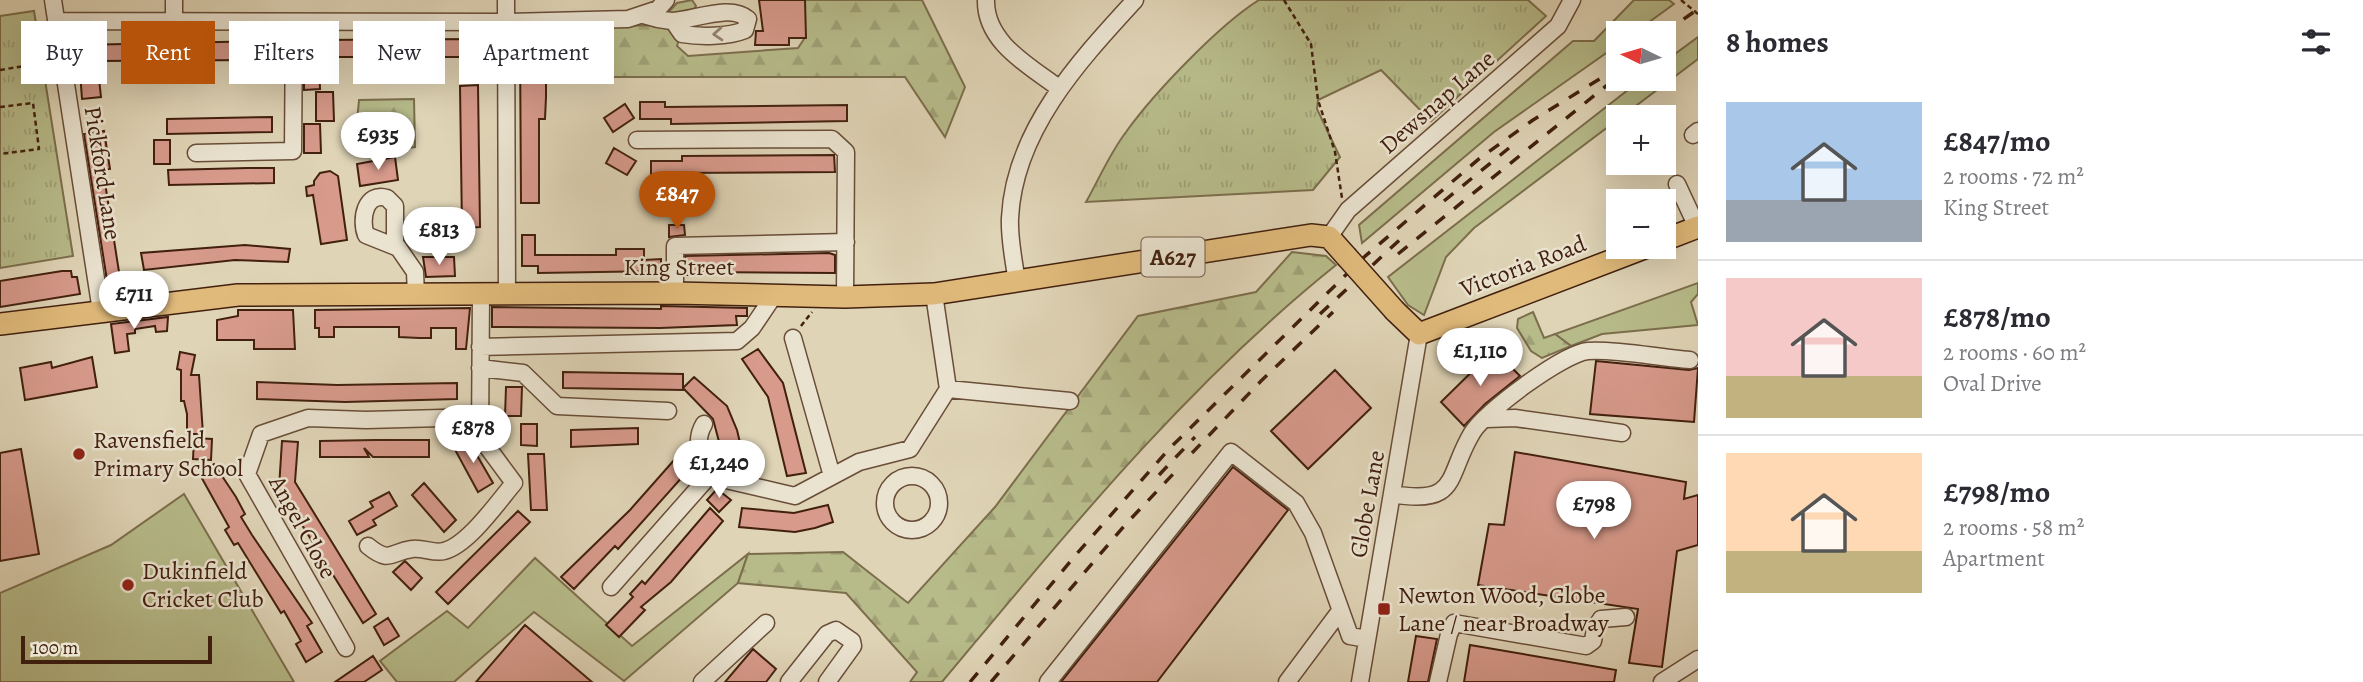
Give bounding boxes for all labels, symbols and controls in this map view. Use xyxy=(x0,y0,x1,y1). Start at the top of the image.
chip: Buy xyxy=(21,21,107,84)
chip: Rent xyxy=(121,21,215,84)
chip: Filters xyxy=(229,21,339,84)
chip: New xyxy=(353,21,445,84)
chip: Apartment xyxy=(459,21,614,84)
north arrow xyxy=(1606,21,1676,91)
map controls xyxy=(1606,21,1676,259)
text: 8 homes xyxy=(1726,22,1829,62)
icon: filters xyxy=(2297,23,2335,61)
one-way arrow xyxy=(712,26,723,41)
street label: Dewsnap Lane xyxy=(1372,43,1502,161)
street label: Pickford Lane xyxy=(77,104,129,242)
button: + xyxy=(1606,105,1676,175)
pin: £935 xyxy=(337,113,419,172)
text: £935 xyxy=(357,119,399,150)
text: £847/mo xyxy=(1943,121,2050,161)
icon: home xyxy=(1782,130,1866,214)
text: 2 rooms · 72 m² xyxy=(1943,161,2084,192)
pin: £847 xyxy=(636,172,718,231)
text: £847 xyxy=(655,178,699,209)
button: − xyxy=(1606,189,1676,259)
text: King Street xyxy=(1943,192,2049,223)
pin: £813 xyxy=(398,208,480,267)
text: £813 xyxy=(418,214,460,245)
street label: Victoria Road xyxy=(1455,227,1591,305)
road number: A627 xyxy=(1142,238,1204,276)
street label: King Street xyxy=(624,251,734,283)
pin: £711 xyxy=(93,272,175,331)
text: £711 xyxy=(115,278,153,309)
text: £878/mo xyxy=(1943,297,2051,337)
icon: home xyxy=(1782,306,1866,390)
pin: £1,110 xyxy=(1423,328,1537,388)
text: £1,110 xyxy=(1453,335,1507,366)
text: 2 rooms · 60 m² xyxy=(1943,337,2086,368)
text: Oval Drive xyxy=(1943,368,2042,399)
pin: £878 xyxy=(432,406,514,465)
text: £878 xyxy=(451,412,495,443)
place label: Ravensfield Primary School xyxy=(93,424,243,484)
pin: £1,240 xyxy=(662,440,776,500)
marker: Ravensfield Primary School xyxy=(71,446,87,462)
text: £1,240 xyxy=(689,447,749,478)
street label: Globe Lane xyxy=(1342,448,1392,560)
street label: Angel Close xyxy=(261,469,344,584)
text: £798/mo xyxy=(1943,472,2050,512)
icon: home xyxy=(1782,481,1866,565)
pin: £798 xyxy=(1553,482,1635,541)
text: £798 xyxy=(1572,488,1616,519)
text: 2 rooms · 58 m² xyxy=(1943,512,2084,543)
text: Apartment xyxy=(1943,543,2045,574)
place label: Dukinfield Cricket Club xyxy=(142,555,264,615)
marker: Dukinfield Cricket Club xyxy=(120,577,136,593)
place label: Newton Wood, Globe Lane / near Broadway xyxy=(1398,579,1609,639)
marker: Newton Wood, Globe Lane / near Broadway xyxy=(1376,601,1392,617)
scale bar xyxy=(21,633,212,665)
text: 100 m xyxy=(32,635,78,661)

